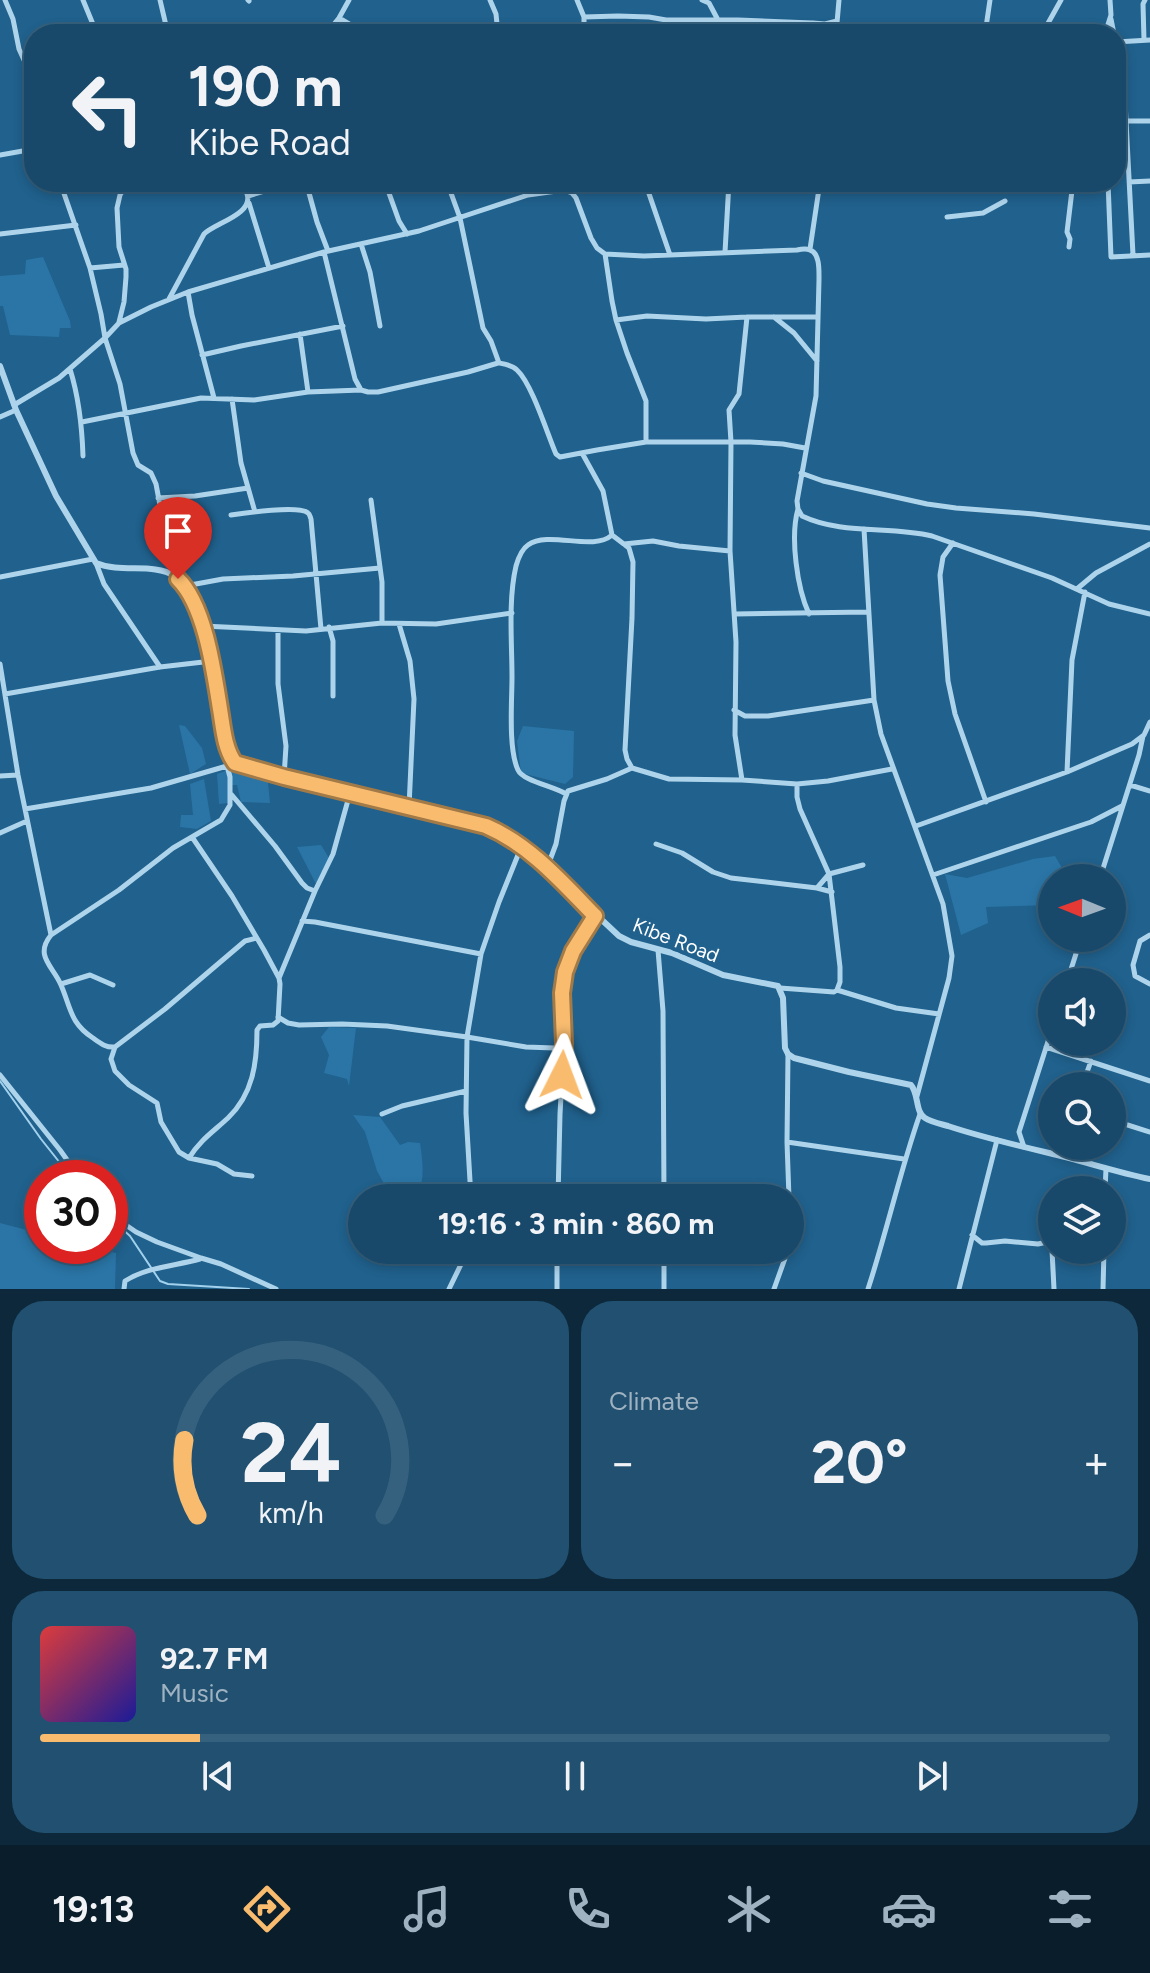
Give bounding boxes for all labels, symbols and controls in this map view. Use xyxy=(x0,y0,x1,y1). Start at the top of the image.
text: 190 m xyxy=(188,53,343,120)
icon: left xyxy=(56,56,160,160)
text: Kibe Road xyxy=(188,121,351,164)
pin xyxy=(144,497,212,579)
icon: arrive xyxy=(156,509,200,553)
north arrow xyxy=(1038,864,1126,952)
map controls xyxy=(1038,864,1126,1264)
street label: Kibe Road xyxy=(629,913,723,967)
button: sound xyxy=(1038,968,1126,1056)
position arrow xyxy=(520,1033,604,1117)
button: search xyxy=(1038,1072,1126,1160)
speed limit sign: 30 xyxy=(24,1160,128,1264)
button: layers xyxy=(1038,1176,1126,1264)
text: 19:16 · 3 min · 860 m xyxy=(438,1205,714,1242)
text: Climate xyxy=(609,1385,699,1417)
text: 24 xyxy=(240,1403,341,1503)
text: 20° xyxy=(811,1426,908,1498)
text: − xyxy=(609,1436,636,1489)
text: + xyxy=(1083,1436,1110,1489)
text: km/h xyxy=(258,1496,323,1530)
text: 92.7 FM xyxy=(160,1640,268,1677)
text: Music xyxy=(160,1677,229,1709)
icon: previous xyxy=(196,1754,240,1798)
icon: pause xyxy=(553,1754,597,1798)
icon: next xyxy=(910,1754,954,1798)
icon: directions xyxy=(239,1881,295,1937)
icon: music xyxy=(399,1881,455,1937)
icon: phone xyxy=(560,1881,616,1937)
icon: climate xyxy=(721,1881,777,1937)
icon: car xyxy=(881,1881,937,1937)
icon: filters xyxy=(1042,1881,1098,1937)
text: 19:13 xyxy=(52,1888,134,1931)

